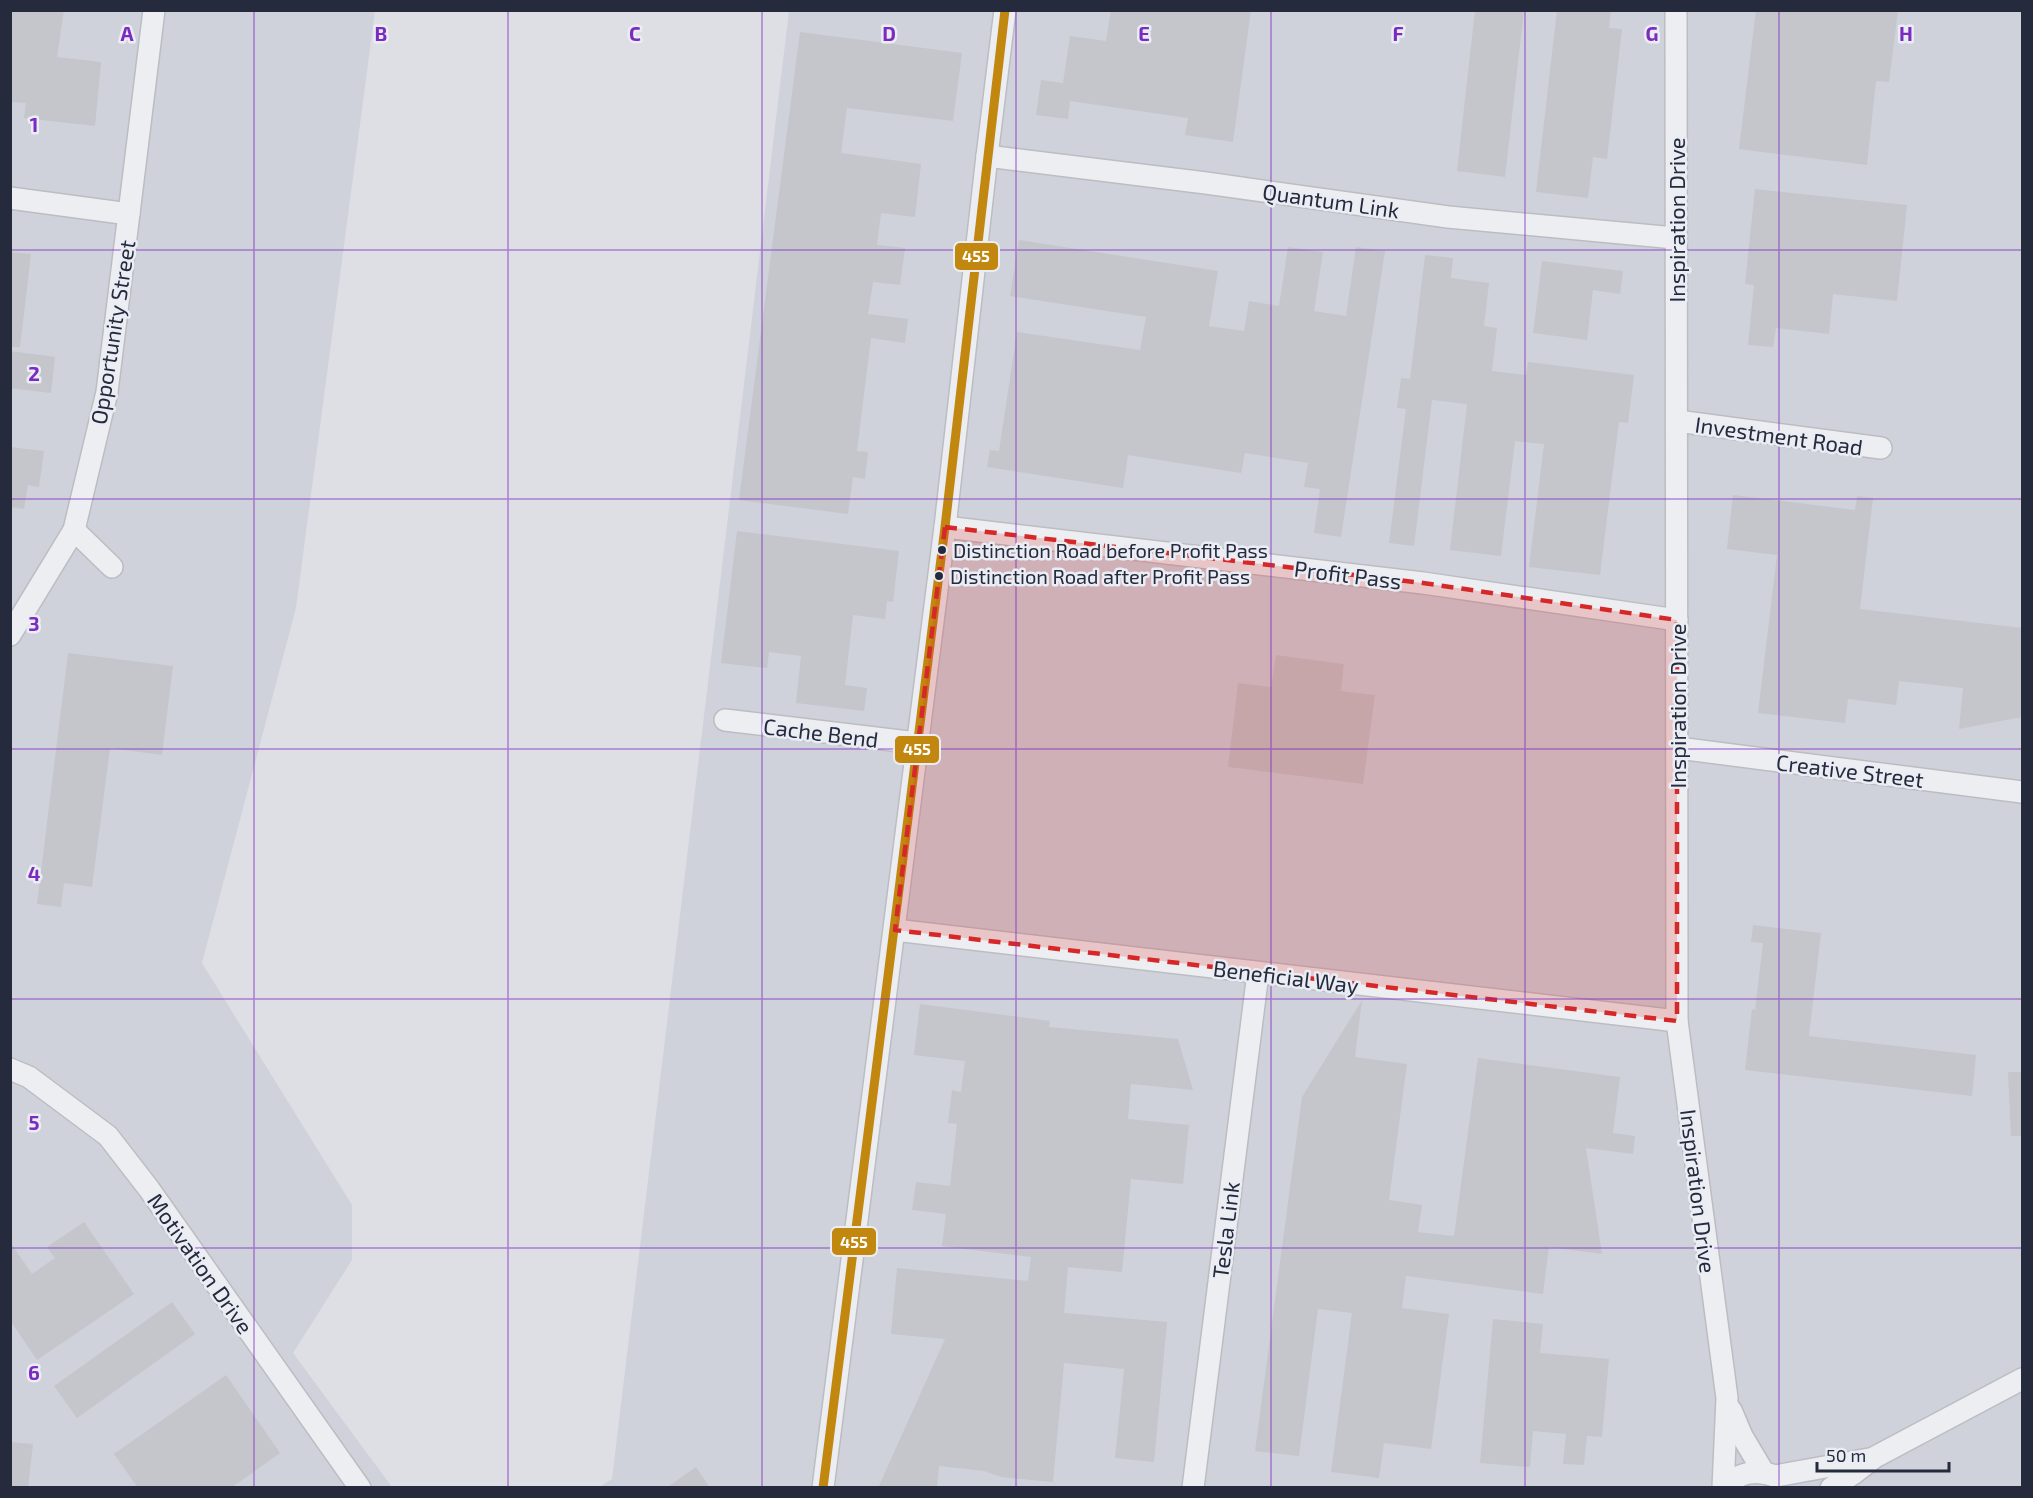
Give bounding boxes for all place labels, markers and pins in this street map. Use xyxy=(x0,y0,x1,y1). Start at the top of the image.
place label: Distinction Road before Profit Pass xyxy=(953,538,1268,562)
marker: Distinction Road before Profit Pass xyxy=(936,544,948,556)
place label: Distinction Road after Profit Pass xyxy=(950,564,1250,588)
marker: Distinction Road after Profit Pass xyxy=(933,570,945,582)

